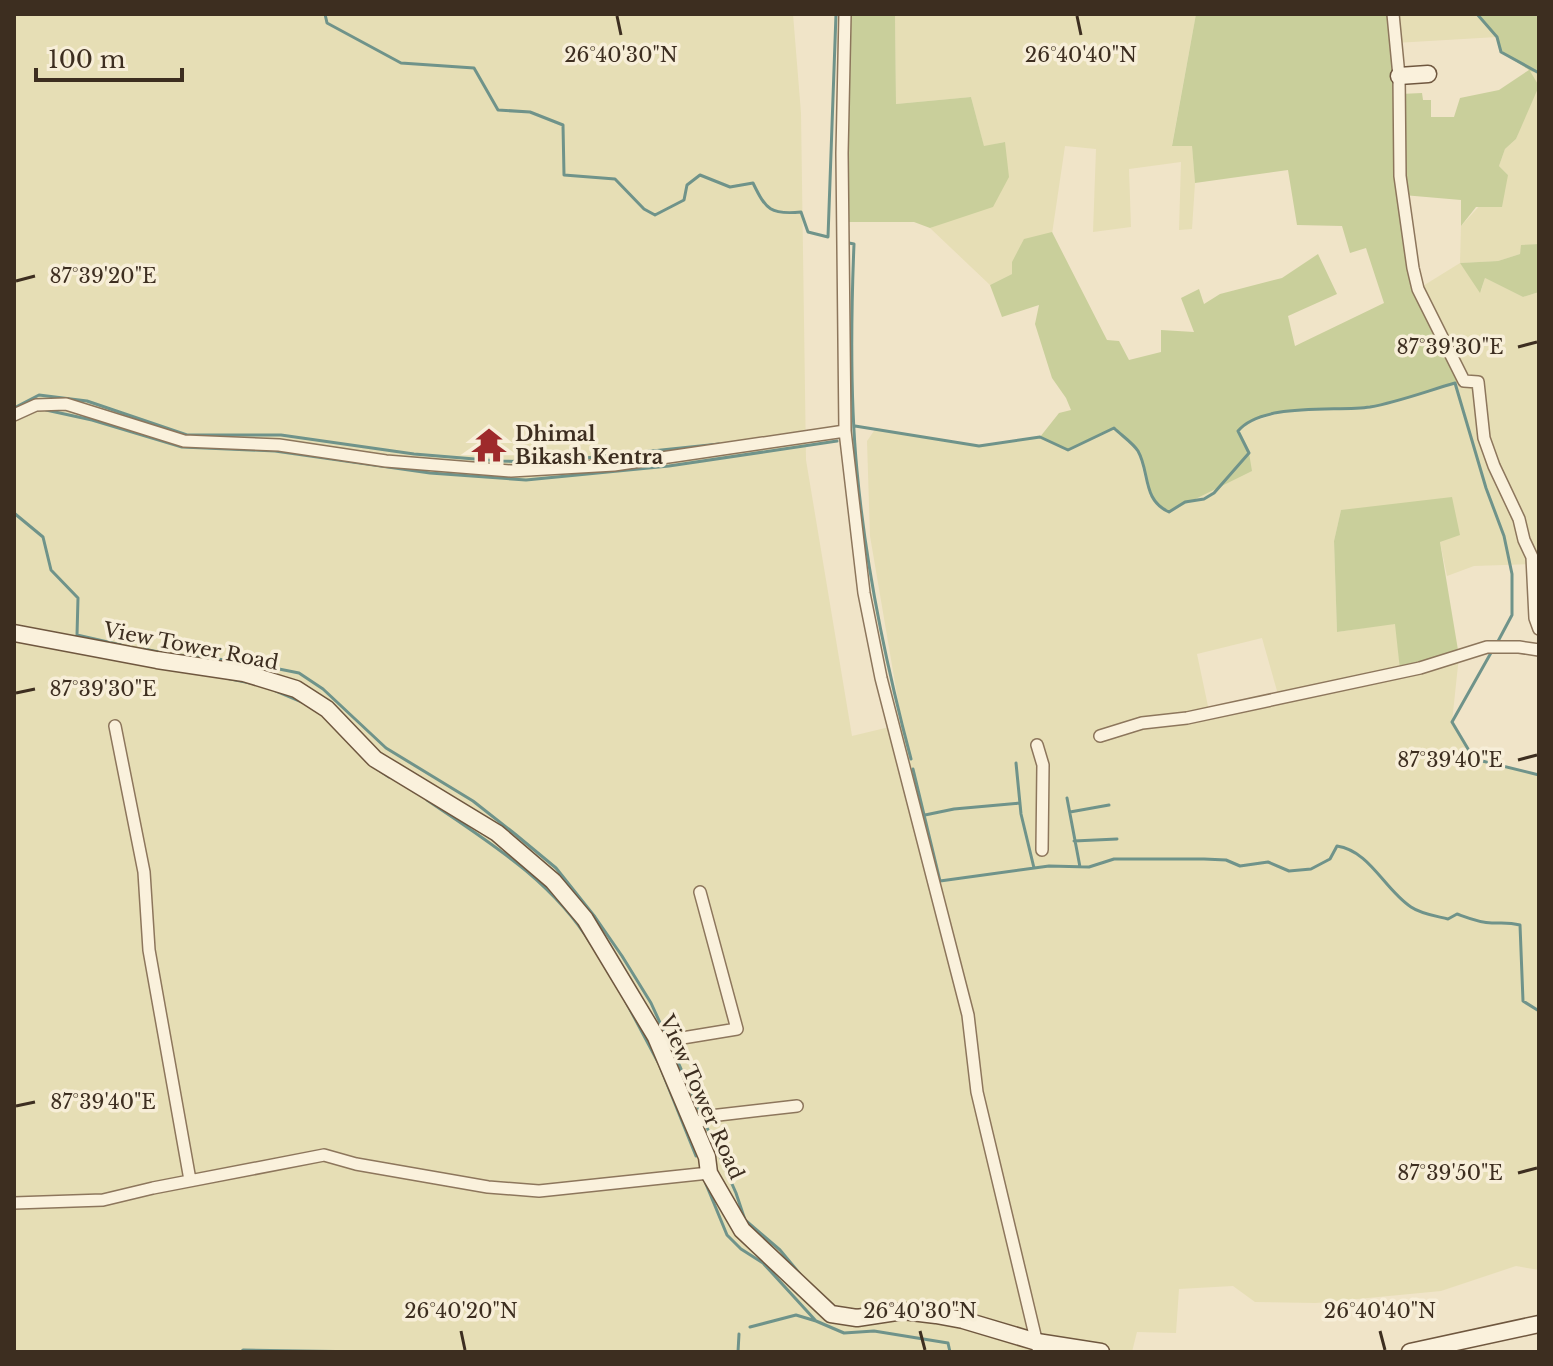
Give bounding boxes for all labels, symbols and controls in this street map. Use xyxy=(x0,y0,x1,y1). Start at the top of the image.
scale bar xyxy=(36,32,182,82)
text: 26°40'30"N xyxy=(564,43,678,67)
text: 26°40'40"N xyxy=(1025,43,1137,67)
text: 100 m xyxy=(48,45,126,74)
text: 87°39'20"E xyxy=(49,264,157,288)
text: 87°39'30"E xyxy=(1396,335,1504,359)
place label: Dhimal Bikash Kentra xyxy=(515,422,664,469)
temple icon: Dhimal Bikash Kentra xyxy=(470,426,508,464)
street label: View Tower Road xyxy=(100,617,281,675)
text: 87°39'30"E xyxy=(49,677,157,701)
text: 87°39'40"E xyxy=(1397,748,1503,772)
street label: View Tower Road xyxy=(654,1010,749,1183)
text: 87°39'40"E xyxy=(50,1090,156,1114)
text: 87°39'50"E xyxy=(1397,1161,1503,1185)
text: 26°40'20"N xyxy=(404,1299,518,1323)
text: 26°40'30"N xyxy=(863,1299,977,1323)
text: 26°40'40"N xyxy=(1324,1299,1436,1323)

